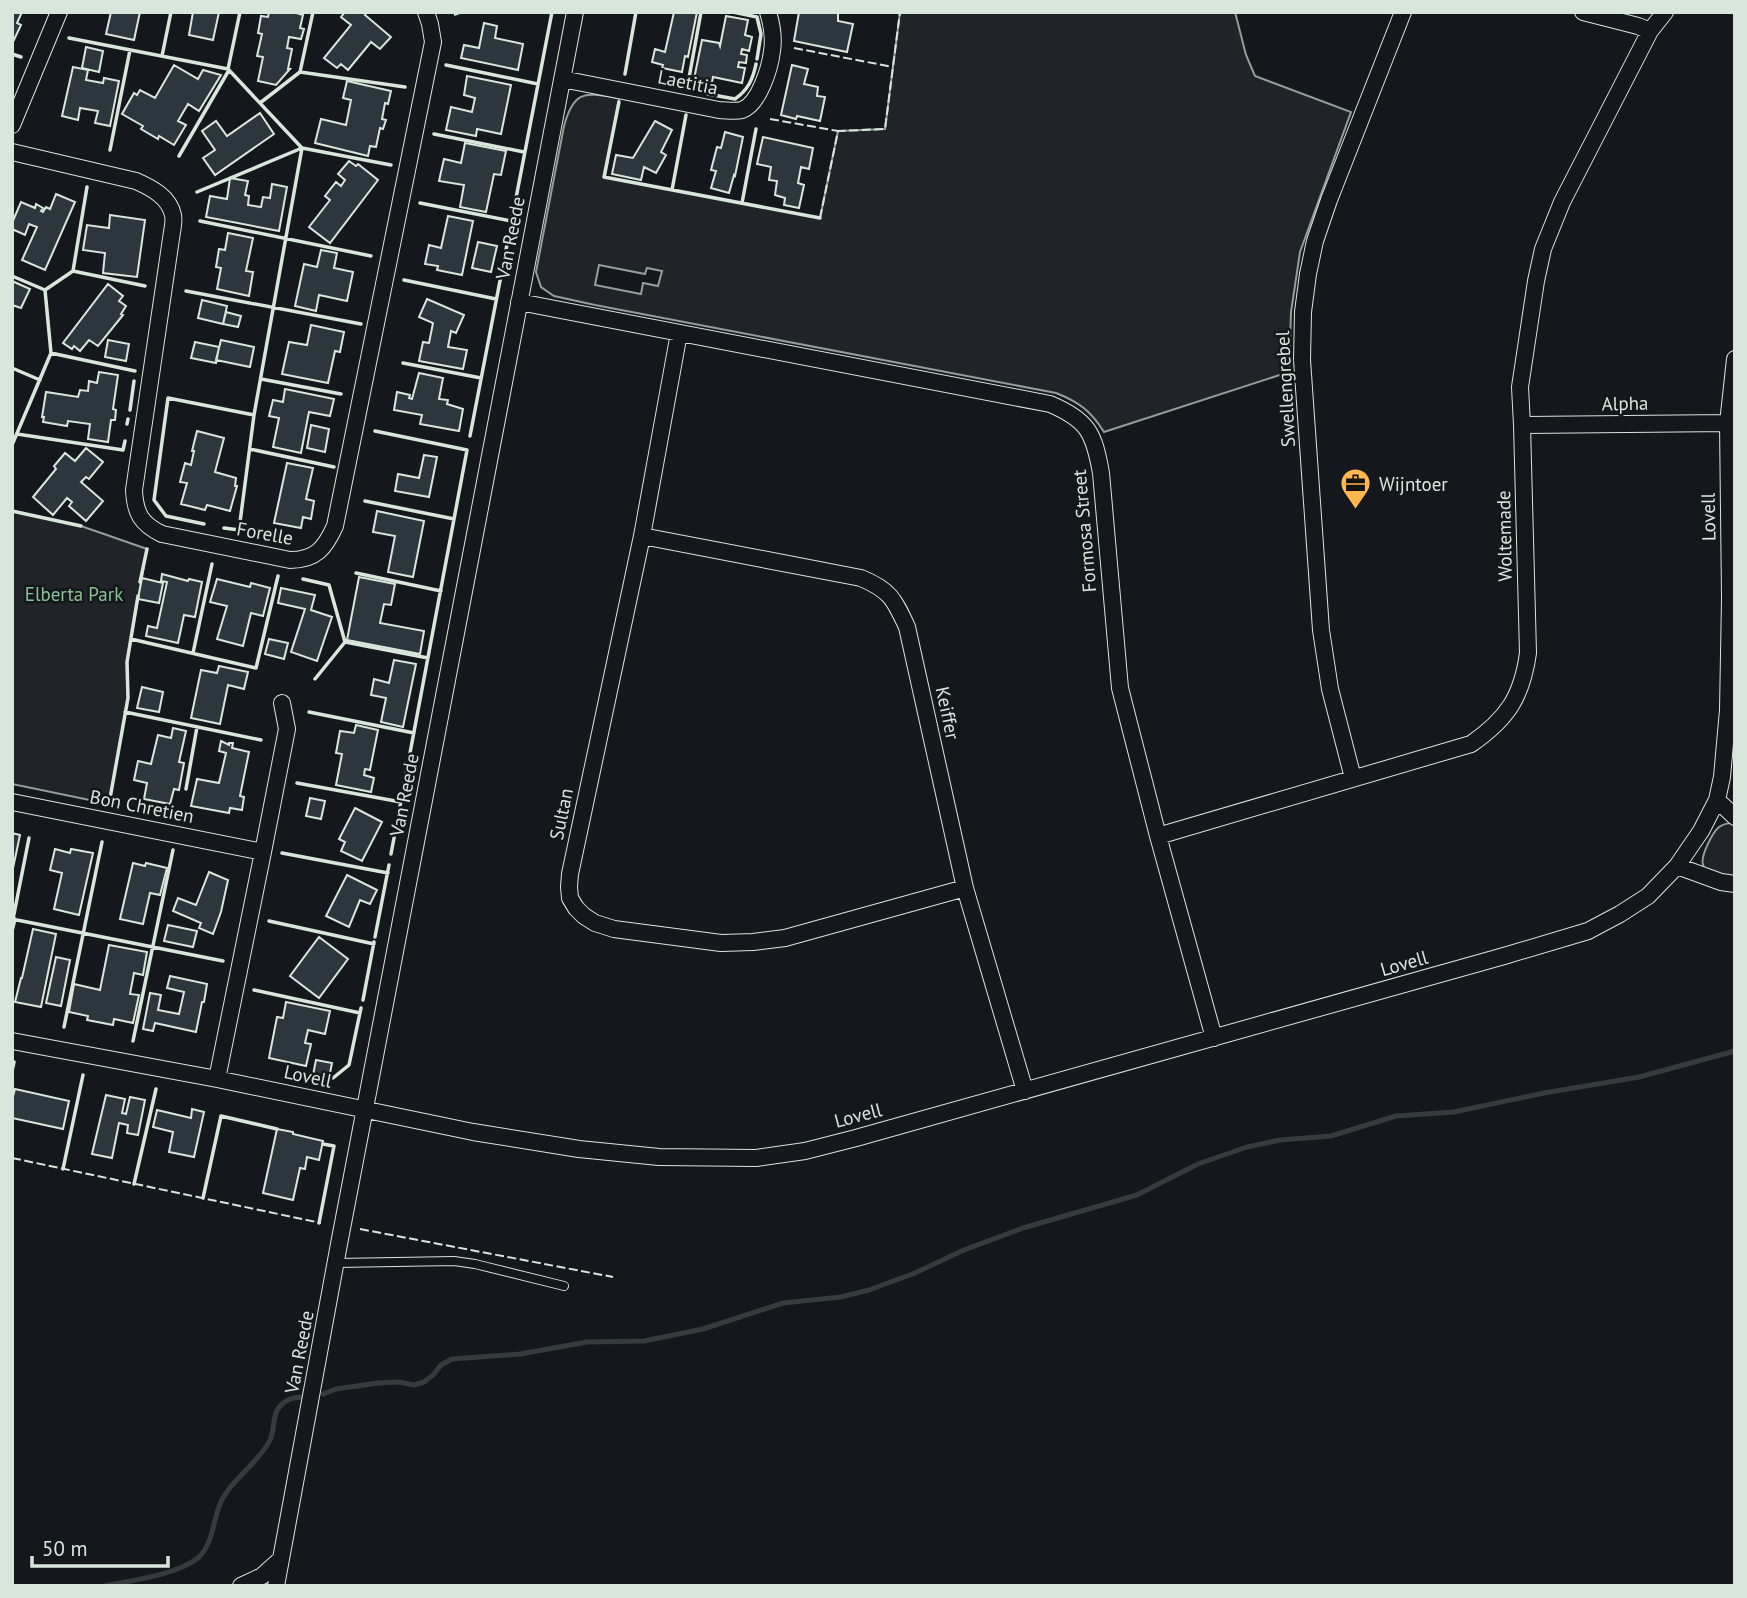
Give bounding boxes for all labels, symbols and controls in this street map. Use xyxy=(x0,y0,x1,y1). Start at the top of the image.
street label: Laetitia xyxy=(656,64,720,100)
street label: Van Reede xyxy=(490,194,530,283)
street label: Swellengrebel xyxy=(1270,330,1300,448)
street label: Alpha xyxy=(1601,391,1649,415)
office icon: Wijntoer xyxy=(1339,467,1373,511)
street label: Formosa Street xyxy=(1067,468,1101,593)
place label: Wijntoer xyxy=(1379,472,1448,496)
street label: Woltemade xyxy=(1491,490,1517,582)
street label: Lovell xyxy=(1696,492,1720,541)
street label: Forelle xyxy=(235,516,295,550)
park label: Elberta Park xyxy=(25,582,123,606)
street label: Keiffer xyxy=(931,684,965,742)
street label: Van Reede xyxy=(384,751,424,840)
street label: Bon Chretien xyxy=(88,784,196,828)
street label: Sultan xyxy=(544,786,578,842)
street label: Lovell xyxy=(1377,945,1431,981)
street label: Lovell xyxy=(282,1059,335,1093)
street label: Lovell xyxy=(832,1097,885,1133)
street label: Van Reede xyxy=(279,1308,319,1397)
scale bar xyxy=(32,1524,168,1568)
text: 50 m xyxy=(42,1535,88,1562)

